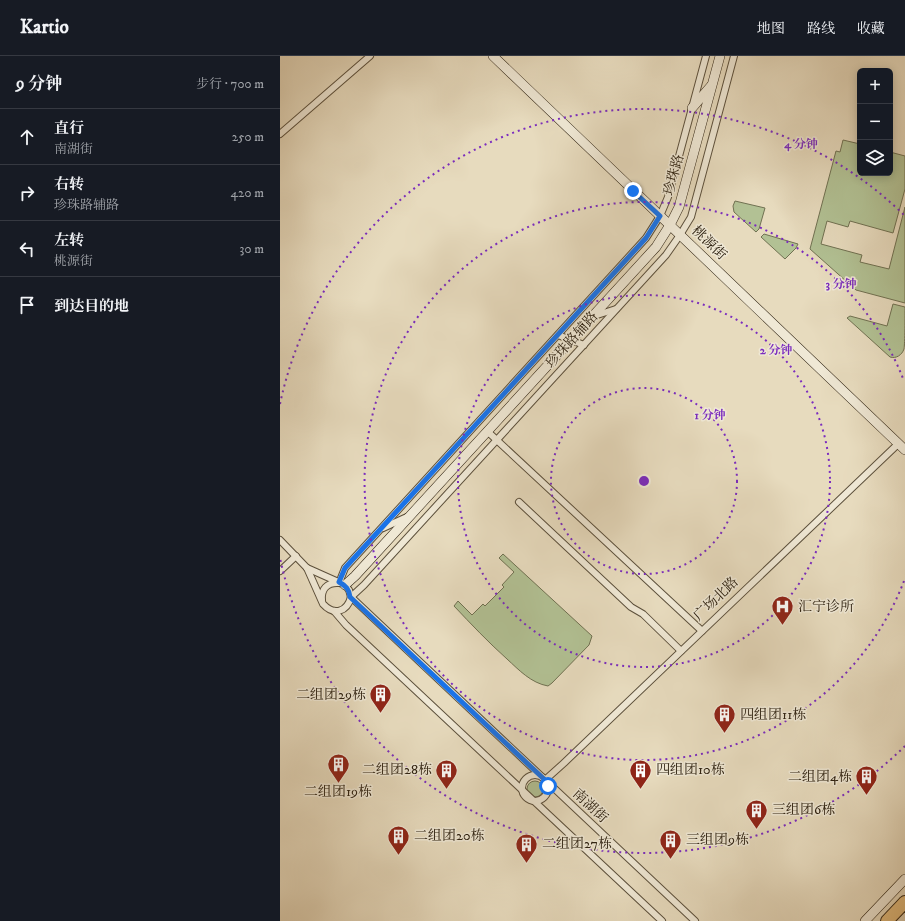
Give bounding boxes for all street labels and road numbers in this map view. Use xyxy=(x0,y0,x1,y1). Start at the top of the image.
street label: 珍珠路 xyxy=(660,152,688,198)
street label: 桃源街 xyxy=(688,222,730,264)
street label: 珍珠路辅路 xyxy=(542,308,602,372)
street label: 广场北路 xyxy=(690,573,742,625)
street label: 南湖街 xyxy=(569,785,611,827)

